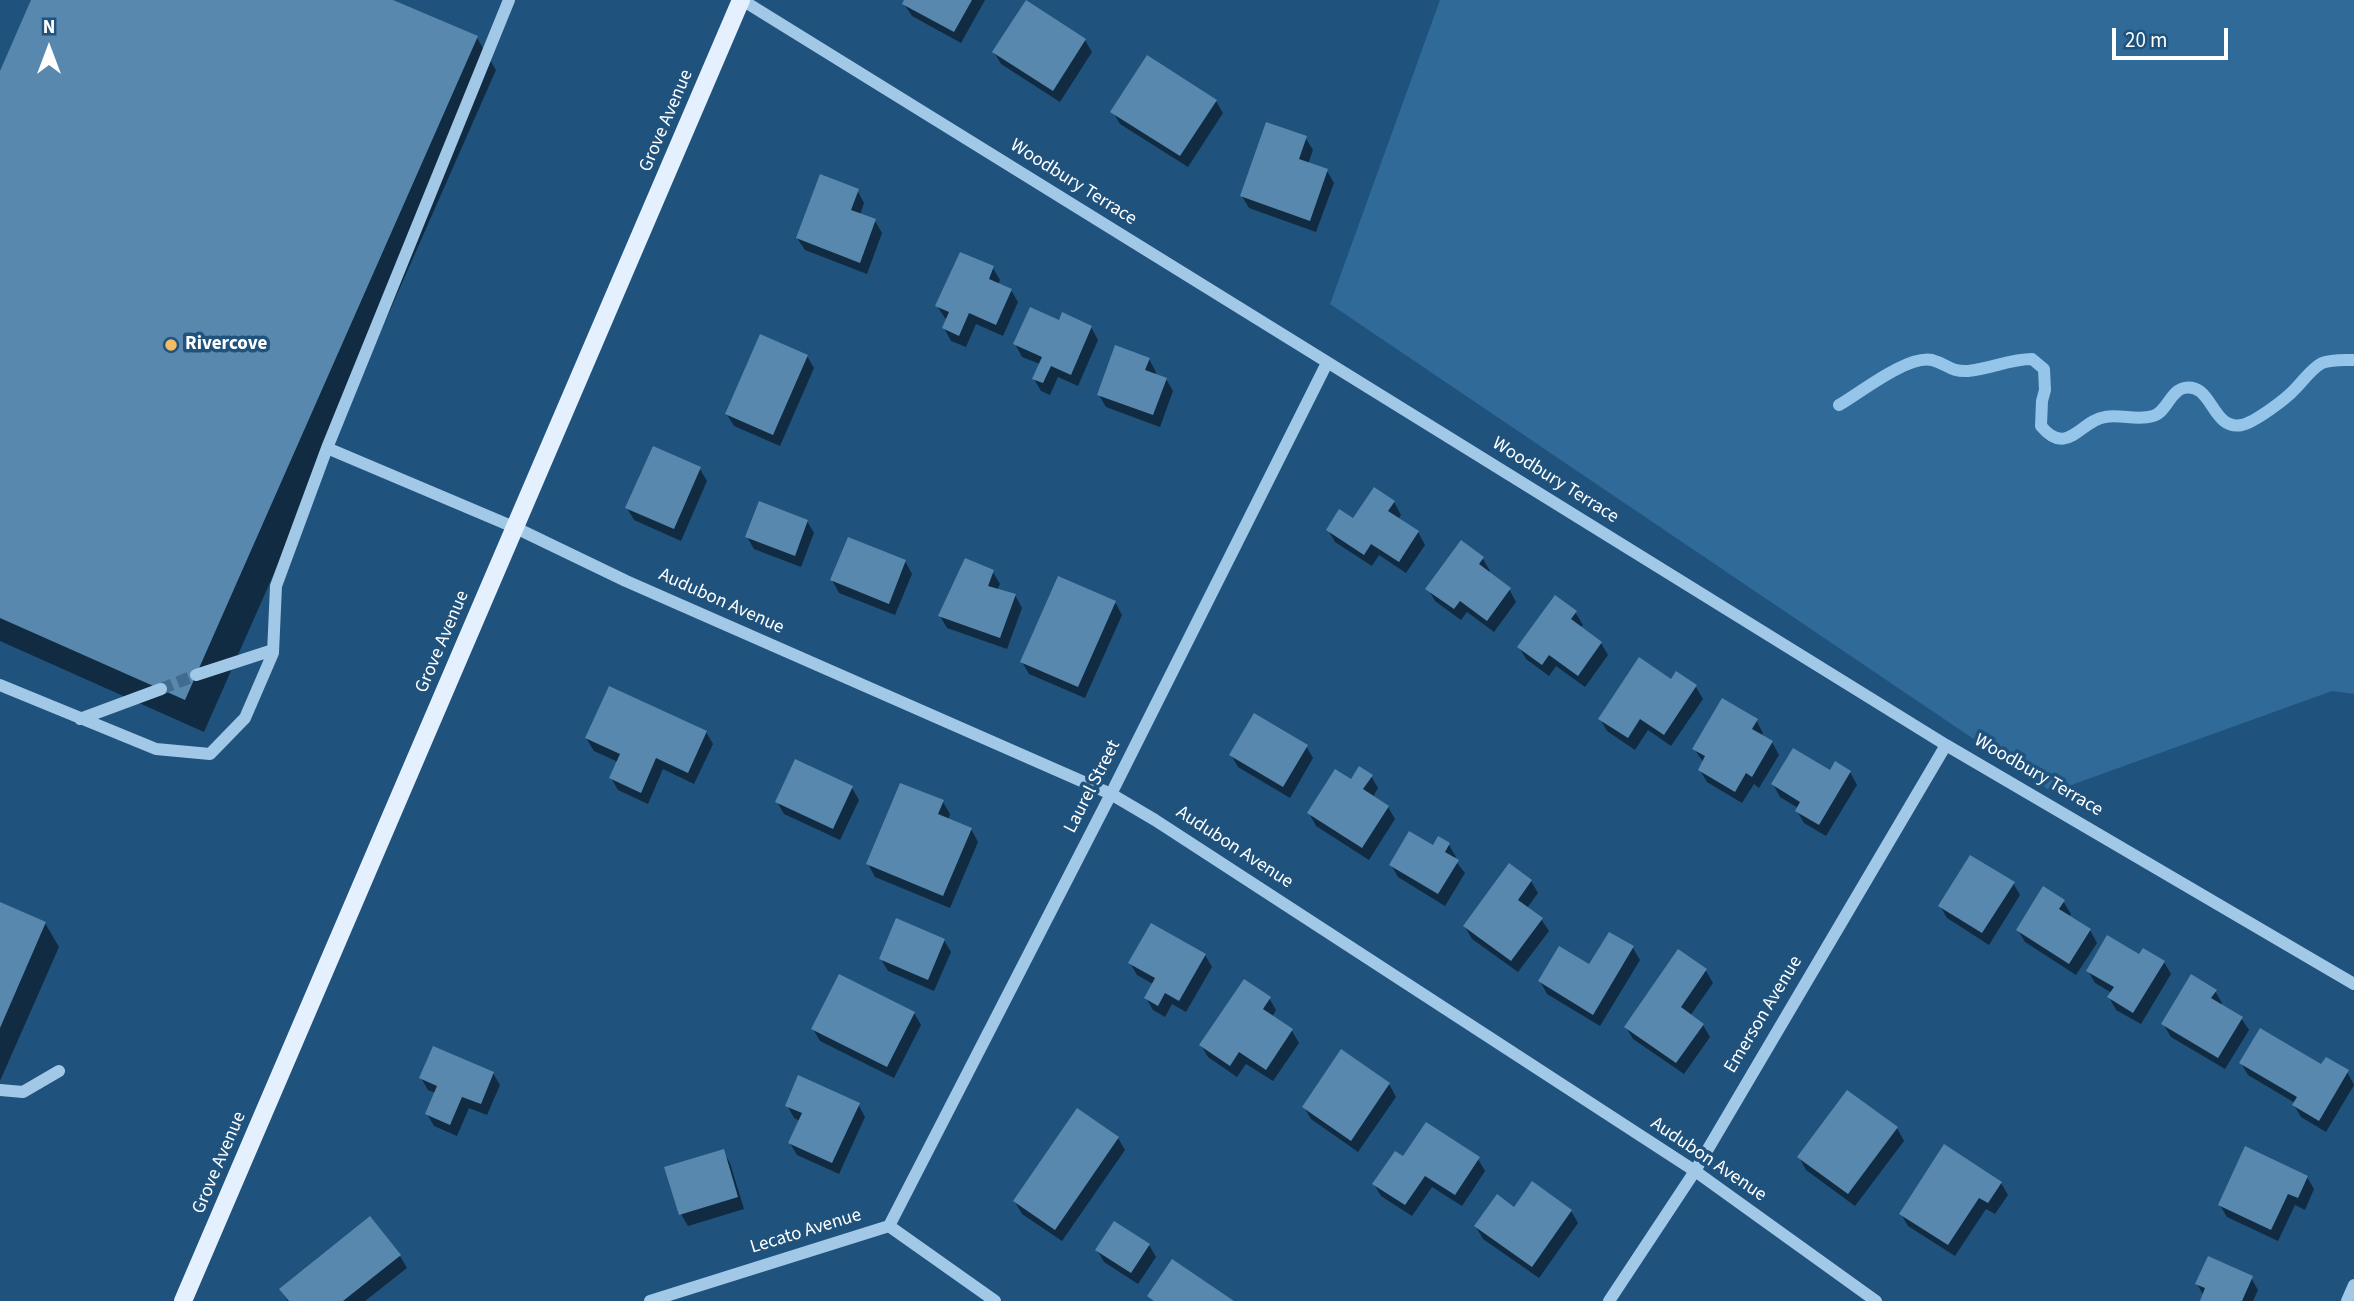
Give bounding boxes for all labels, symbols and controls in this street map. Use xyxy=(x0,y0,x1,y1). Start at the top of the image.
north arrow xyxy=(14,14,84,84)
text: N xyxy=(43,14,55,41)
scale bar xyxy=(2116,14,2232,58)
text: 20 m xyxy=(2125,25,2167,55)
street label: Grove Avenue xyxy=(635,66,699,176)
street label: Woodbury Terrace xyxy=(1005,135,1141,231)
place label: Rivercove xyxy=(185,334,267,356)
marker: Rivercove xyxy=(163,337,179,353)
street label: Woodbury Terrace xyxy=(1487,433,1623,529)
street label: Audubon Avenue xyxy=(655,564,787,640)
street label: Grove Avenue xyxy=(411,587,475,697)
street label: Woodbury Terrace xyxy=(1970,730,2106,822)
street label: Laurel Street xyxy=(1060,737,1126,837)
street label: Audubon Avenue xyxy=(1171,802,1297,894)
street label: Emerson Avenue xyxy=(1720,952,1808,1078)
street label: Grove Avenue xyxy=(188,1108,252,1218)
street label: Audubon Avenue xyxy=(1646,1113,1770,1207)
street label: Lecato Avenue xyxy=(748,1204,864,1260)

